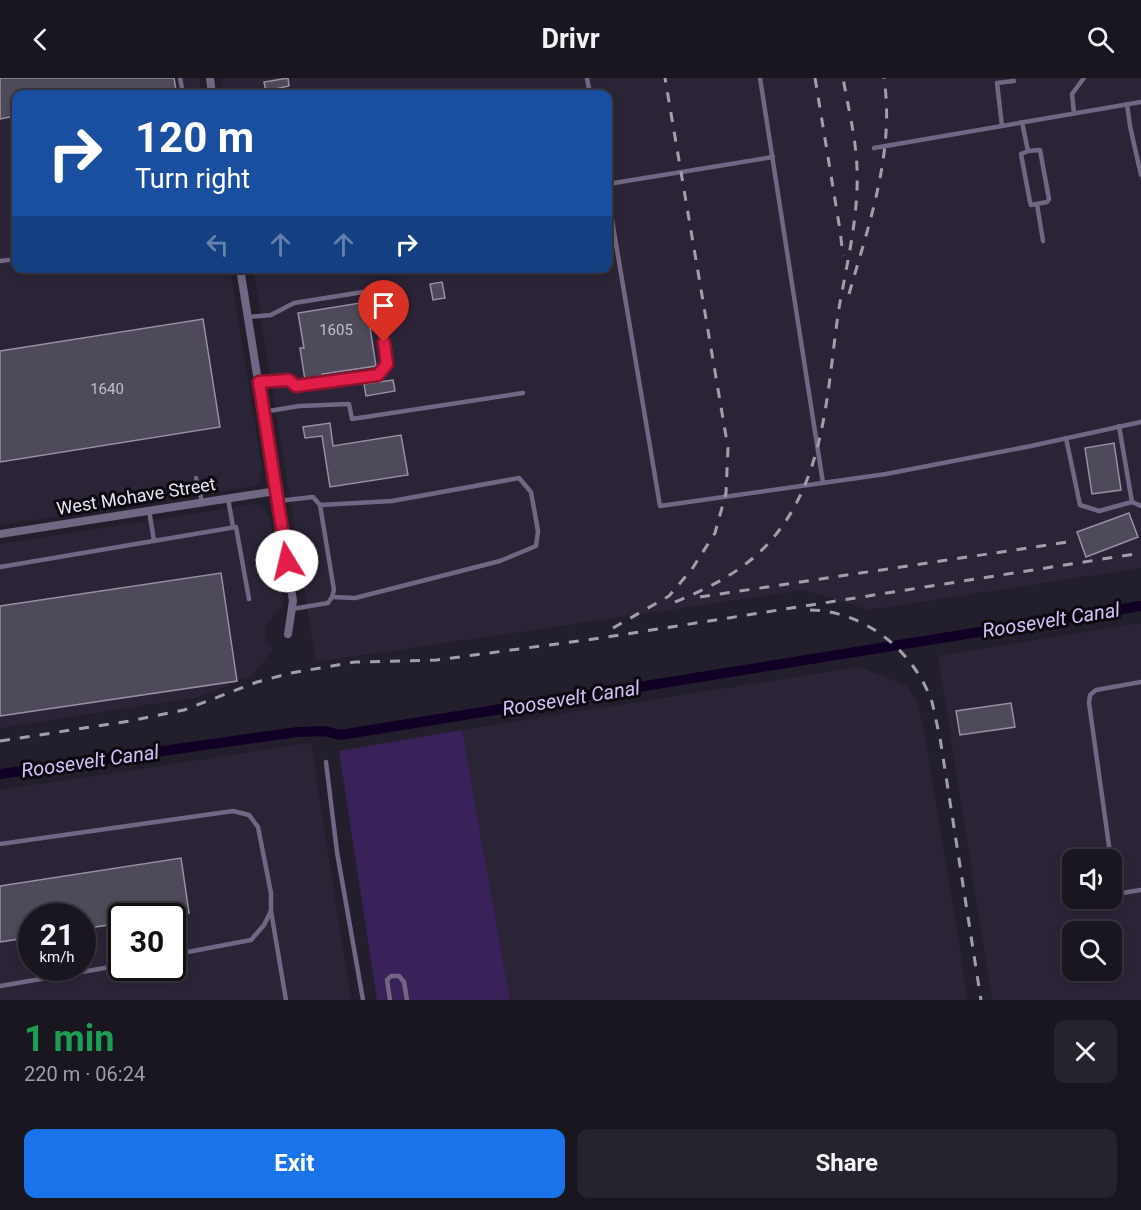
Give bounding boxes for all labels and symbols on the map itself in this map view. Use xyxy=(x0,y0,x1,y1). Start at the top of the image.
pin xyxy=(358,280,409,342)
house number: 1605 xyxy=(319,321,353,339)
house number: 1640 xyxy=(90,380,124,398)
street label: West Mohave Street xyxy=(55,473,217,519)
position arrow xyxy=(255,529,319,593)
water label: Roosevelt Canal xyxy=(981,597,1122,643)
water label: Roosevelt Canal xyxy=(501,675,642,721)
water label: Roosevelt Canal xyxy=(20,739,161,783)
speed limit sign: 30 xyxy=(108,903,186,981)

